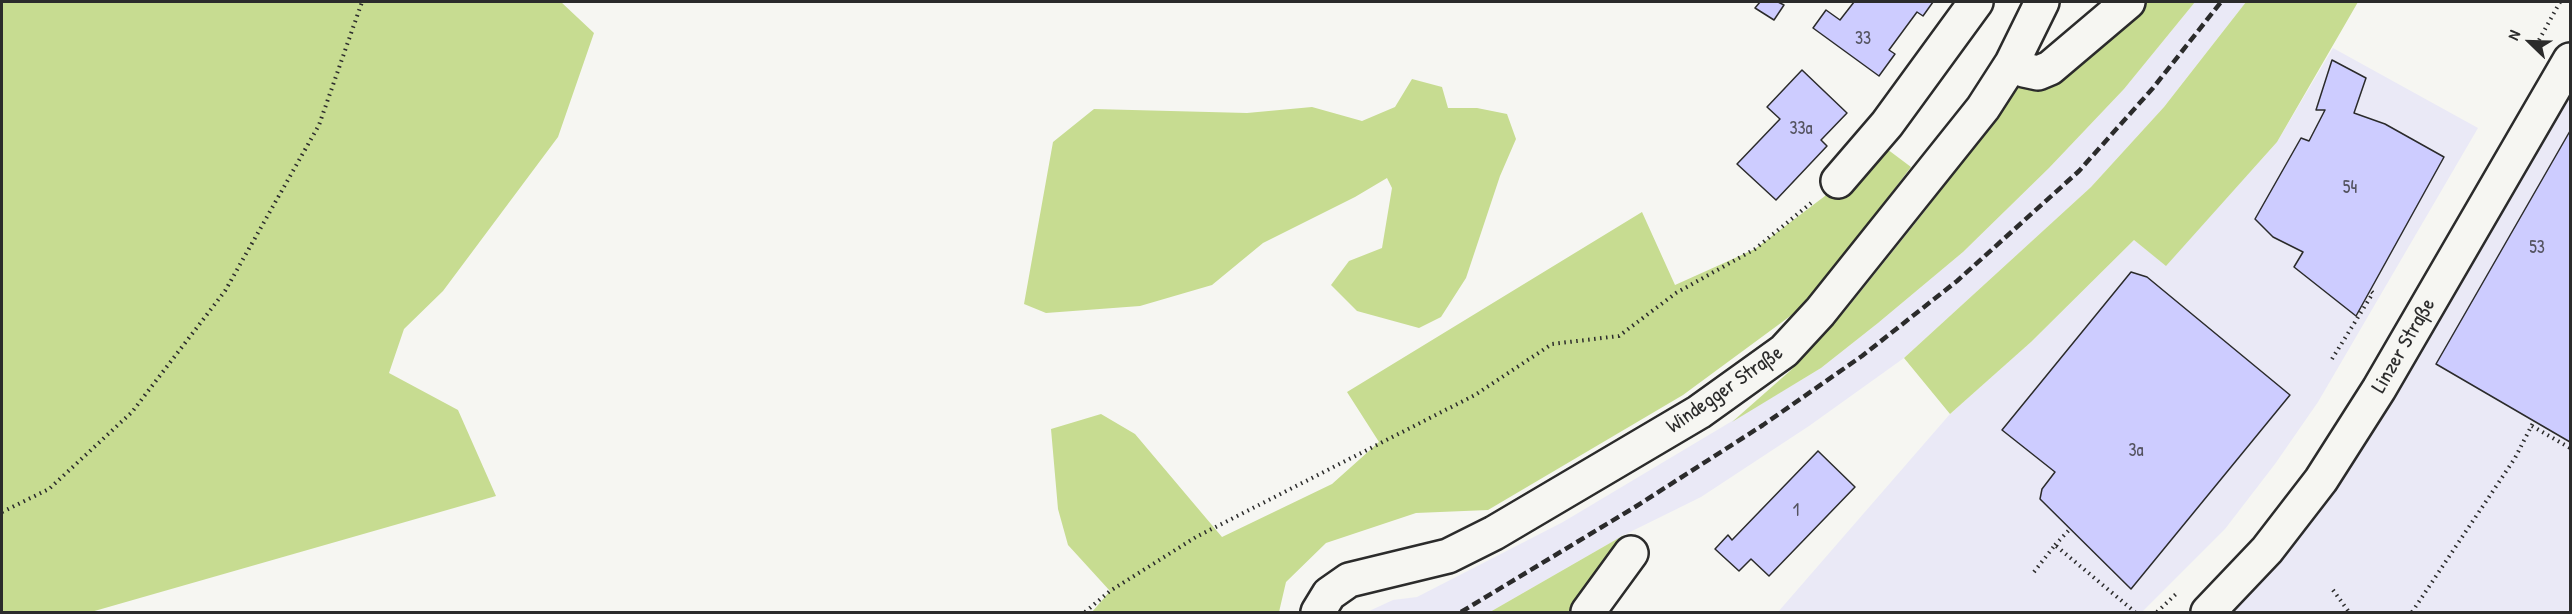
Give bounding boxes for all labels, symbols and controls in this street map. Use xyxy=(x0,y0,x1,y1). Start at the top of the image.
north arrow xyxy=(2500,12,2560,72)
text: N xyxy=(2502,27,2525,43)
house number: 33 xyxy=(1855,28,1871,50)
house number: 33a xyxy=(1789,118,1813,140)
house number: 54 xyxy=(2343,177,2357,199)
house number: 53 xyxy=(2529,237,2545,259)
street label: Linzer Straße xyxy=(2367,294,2441,398)
street label: Windegger Straße xyxy=(1662,341,1788,439)
house number: 3a xyxy=(2128,440,2144,462)
house number: 1 xyxy=(1793,500,1799,522)

